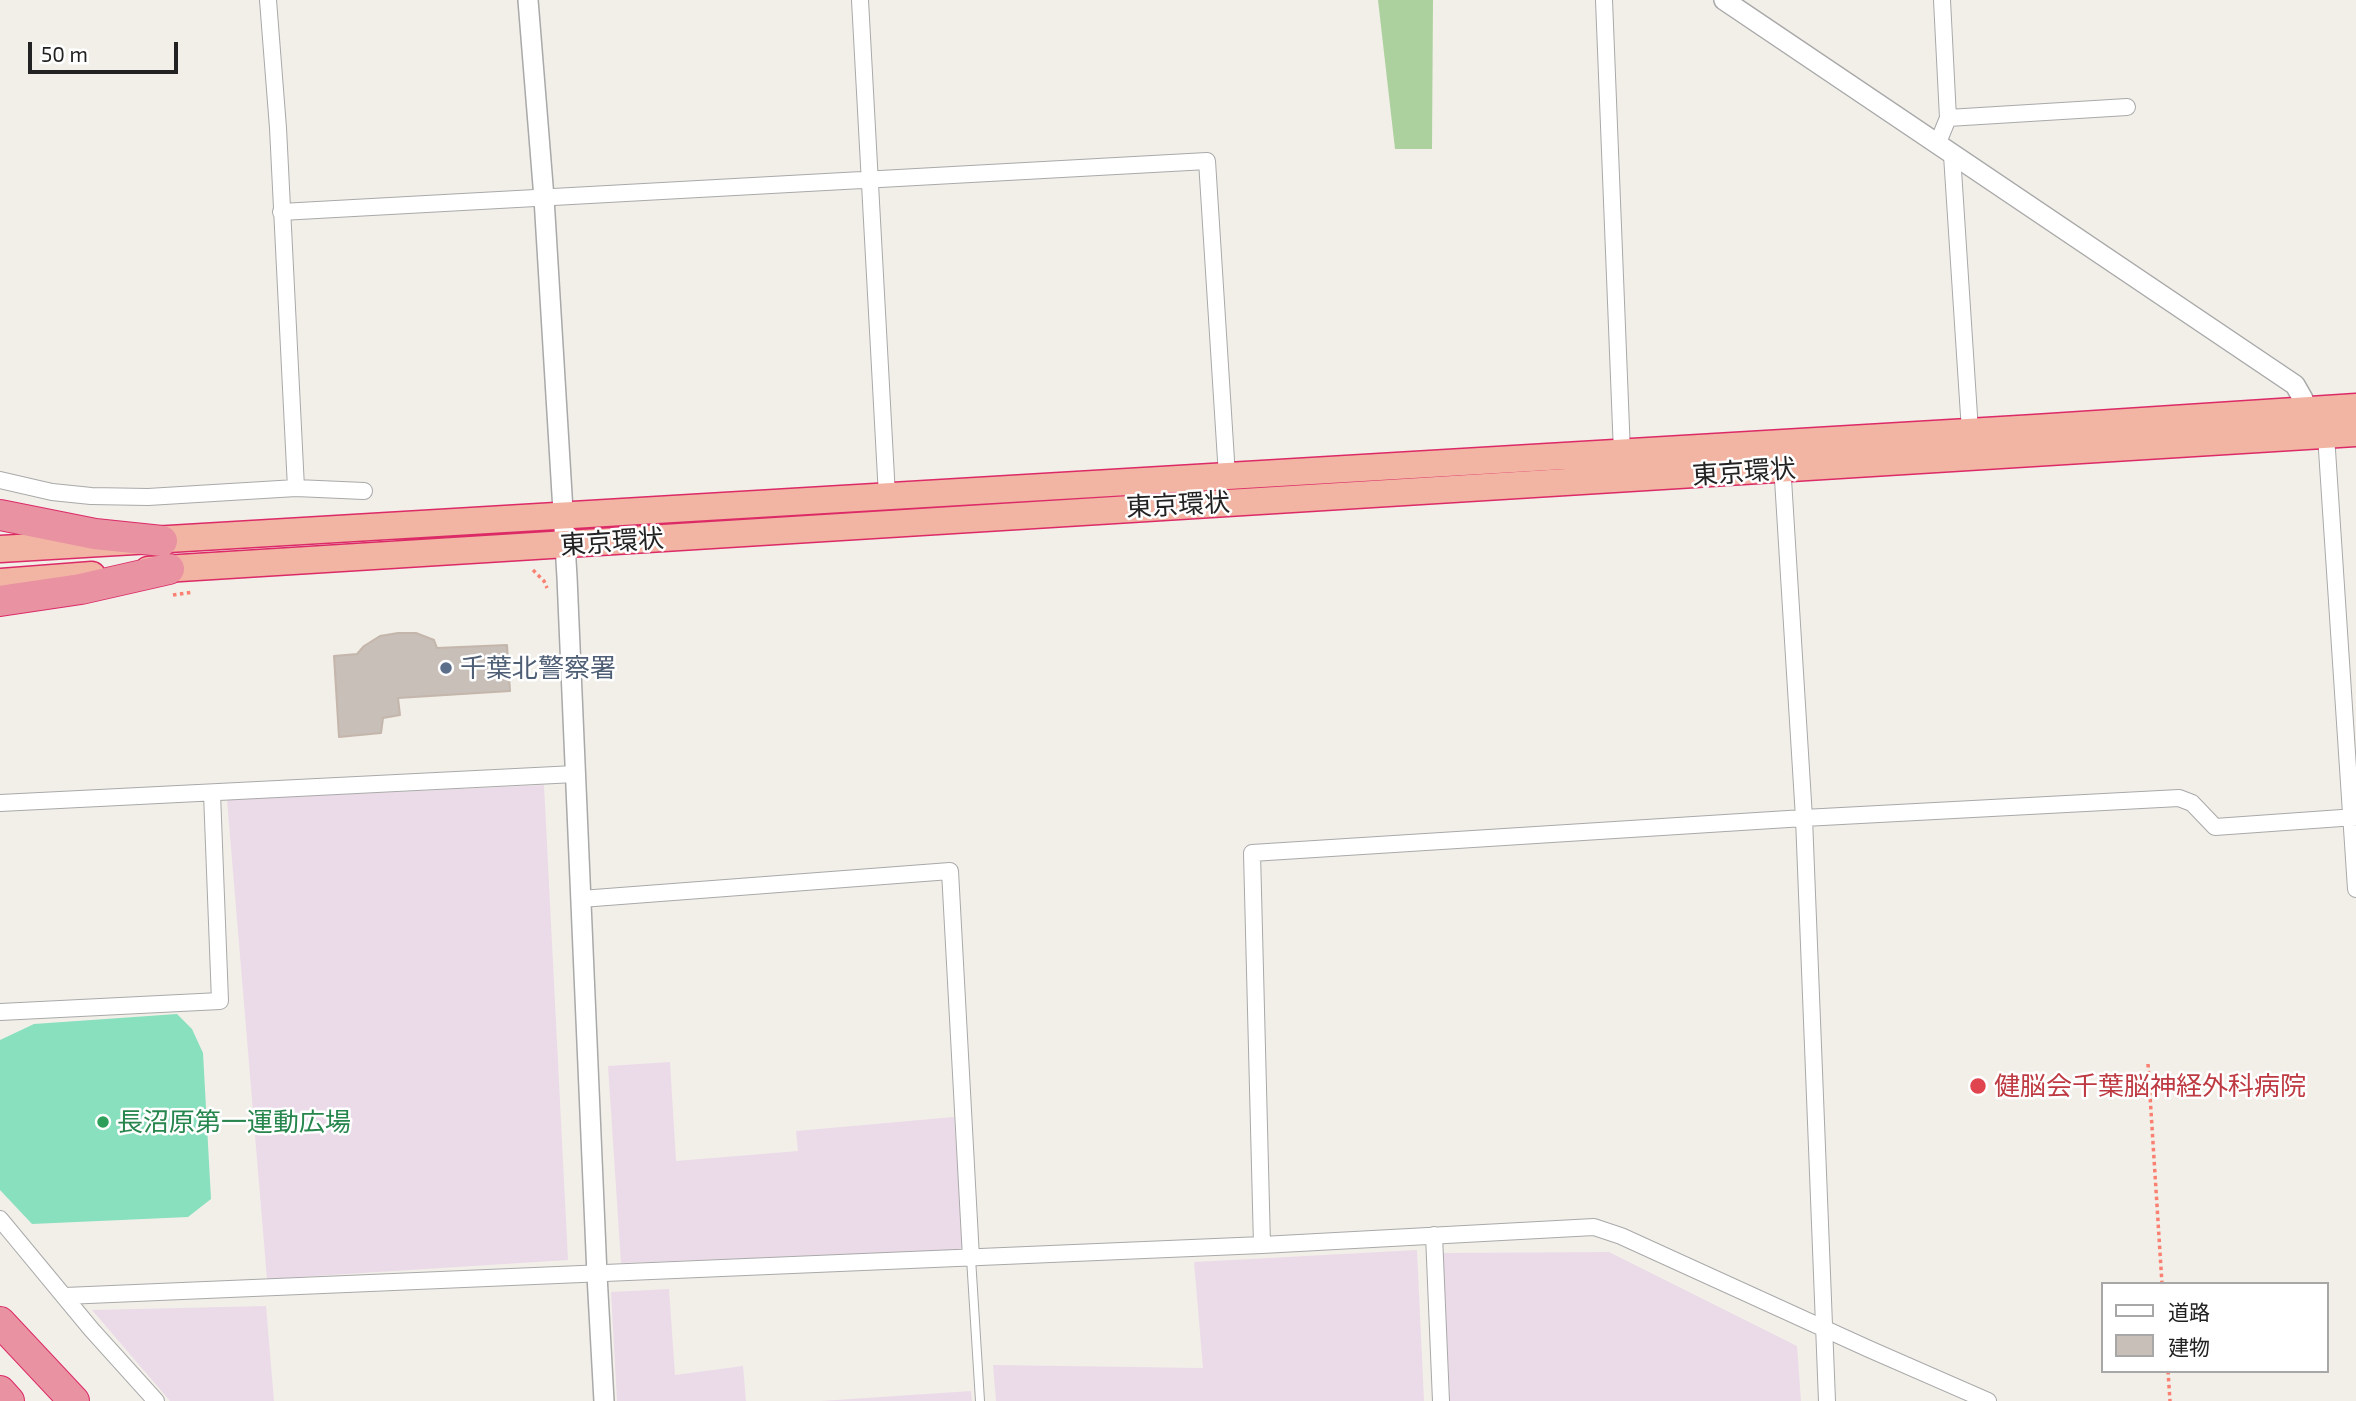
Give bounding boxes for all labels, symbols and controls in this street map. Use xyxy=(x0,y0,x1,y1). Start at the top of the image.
scale bar xyxy=(32,28,182,72)
text: 50 m xyxy=(41,41,88,66)
street label: 東京環状 xyxy=(1691,453,1797,491)
street label: 東京環状 xyxy=(1125,487,1231,523)
street label: 東京環状 xyxy=(559,523,665,561)
place label: 千葉北警察署 xyxy=(460,652,616,684)
marker: 千葉北警察署 xyxy=(438,660,454,676)
place label: 健脳会千葉脳神経外科病院 xyxy=(1994,1070,2306,1102)
marker: 健脳会千葉脳神経外科病院 xyxy=(1968,1076,1988,1096)
place label: 長沼原第一運動広場 xyxy=(117,1106,351,1138)
marker: 長沼原第一運動広場 xyxy=(95,1114,111,1130)
legend xyxy=(2100,1282,2328,1373)
text: 道路 xyxy=(2168,1299,2210,1324)
text: 建物 xyxy=(2168,1334,2210,1359)

